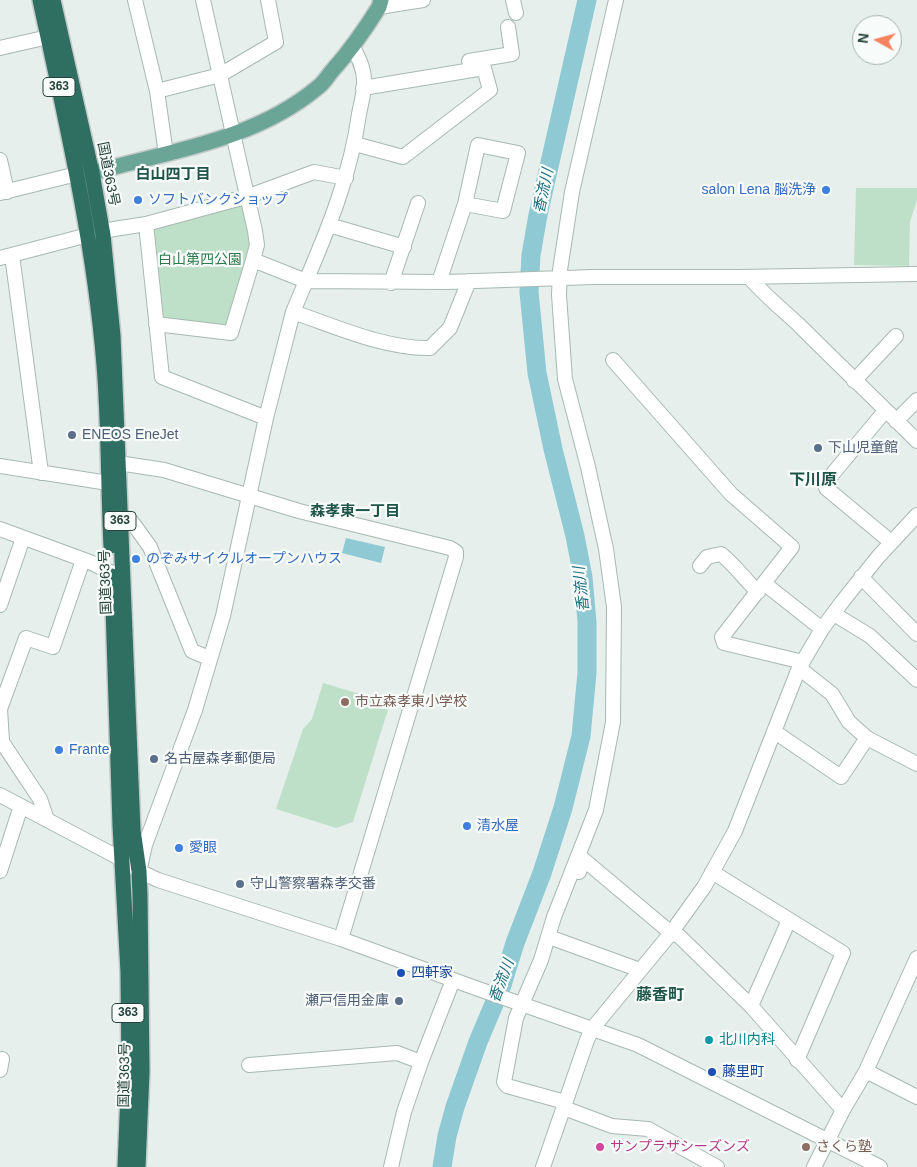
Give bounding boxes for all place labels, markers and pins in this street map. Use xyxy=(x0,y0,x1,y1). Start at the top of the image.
place label: salon Lena 脳洗浄 xyxy=(702,182,816,198)
marker: salon Lena 脳洗浄 xyxy=(820,184,832,196)
place label: ソフトバンクショップ xyxy=(148,192,288,208)
marker: ソフトバンクショップ xyxy=(132,194,144,206)
place label: ENEOS EneJet xyxy=(82,427,178,443)
marker: ENEOS EneJet xyxy=(66,429,78,441)
place label: 下山児童館 xyxy=(828,440,898,456)
marker: 下山児童館 xyxy=(812,442,824,454)
place label: のぞみサイクルオープンハウス xyxy=(146,551,342,567)
marker: のぞみサイクルオープンハウス xyxy=(130,553,142,565)
place label: 市立森孝東小学校 xyxy=(355,694,467,710)
marker: 市立森孝東小学校 xyxy=(339,696,351,708)
place label: Frante xyxy=(69,742,109,758)
marker: Frante xyxy=(53,744,65,756)
place label: 名古屋森孝郵便局 xyxy=(164,751,276,767)
marker: 名古屋森孝郵便局 xyxy=(148,753,160,765)
place label: 清水屋 xyxy=(477,818,519,834)
marker: 清水屋 xyxy=(461,820,473,832)
place label: 愛眼 xyxy=(189,840,217,856)
marker: 愛眼 xyxy=(173,842,185,854)
place label: 守山警察署森孝交番 xyxy=(250,876,376,892)
marker: 守山警察署森孝交番 xyxy=(234,878,246,890)
place label: 四軒家 xyxy=(411,965,453,981)
marker: 四軒家 xyxy=(395,967,407,979)
place label: 瀬戸信用金庫 xyxy=(305,993,389,1009)
marker: 瀬戸信用金庫 xyxy=(393,995,405,1007)
place label: 北川内科 xyxy=(719,1032,775,1048)
marker: 北川内科 xyxy=(703,1034,715,1046)
place label: 藤里町 xyxy=(722,1064,764,1080)
marker: 藤里町 xyxy=(706,1066,718,1078)
place label: サンプラザシーズンズ xyxy=(610,1139,750,1155)
place label: さくら塾 xyxy=(816,1139,872,1155)
marker: サンプラザシーズンズ xyxy=(594,1141,606,1153)
marker: さくら塾 xyxy=(800,1141,812,1153)

